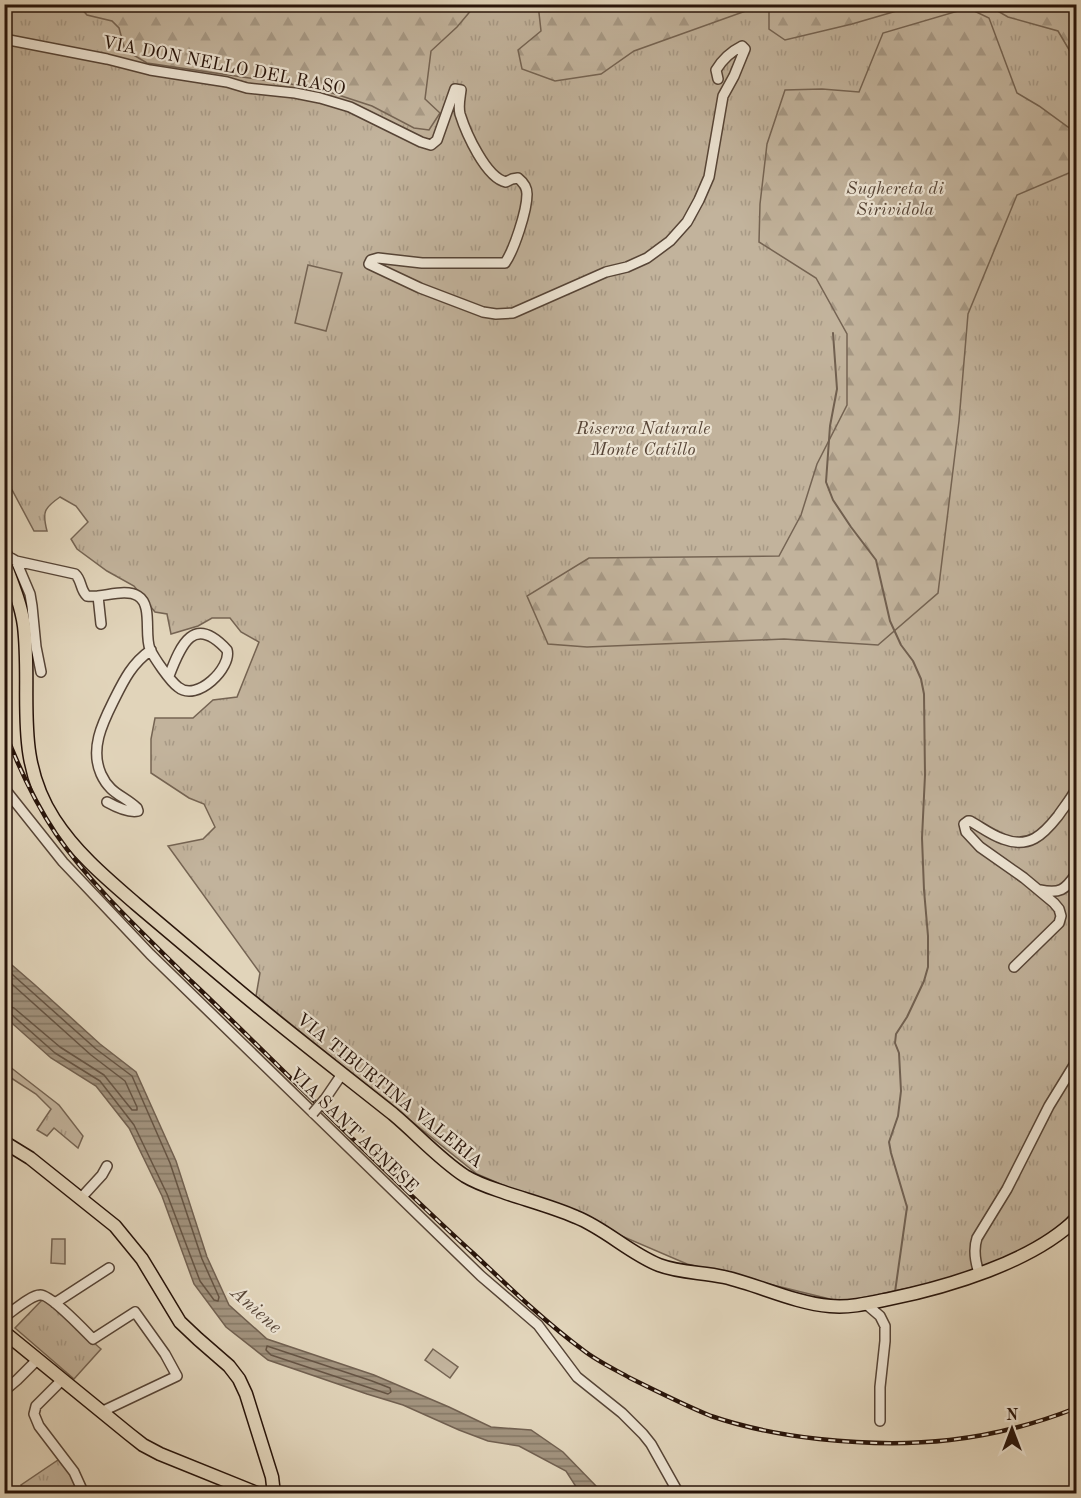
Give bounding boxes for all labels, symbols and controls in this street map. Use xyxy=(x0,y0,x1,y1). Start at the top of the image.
street label: VIA DON NELLO DEL RASO xyxy=(101,34,347,98)
park label: Sughereta di Sirividola xyxy=(846,180,944,219)
park label: Riserva Naturale Monte Catillo xyxy=(575,420,710,459)
street label: VIA TIBURTINA VALERIA xyxy=(293,1010,486,1172)
street label: VIA SANT'AGNESE xyxy=(286,1065,421,1197)
water label: Aniene xyxy=(226,1282,285,1338)
north arrow xyxy=(982,1399,1042,1459)
text: N xyxy=(1006,1408,1019,1424)

